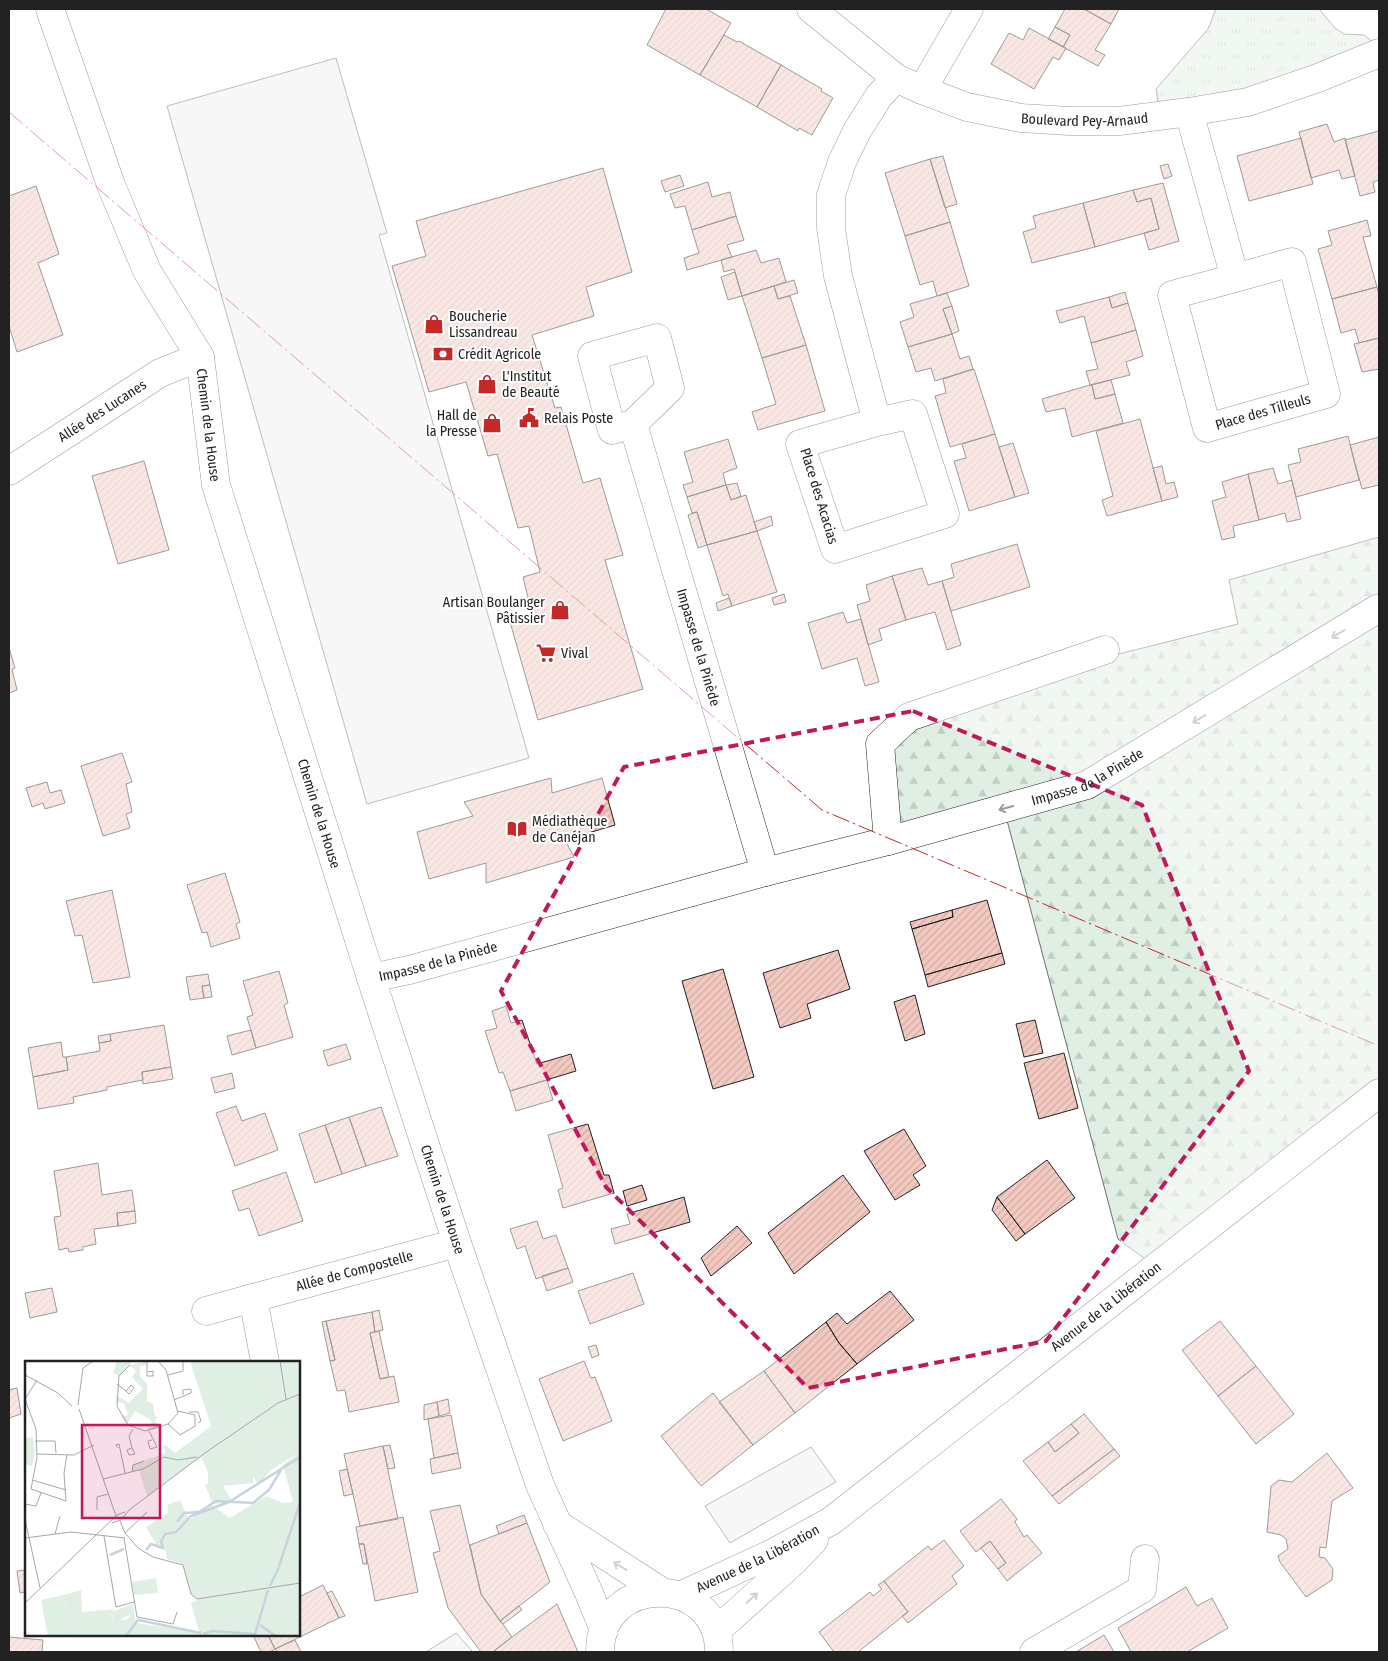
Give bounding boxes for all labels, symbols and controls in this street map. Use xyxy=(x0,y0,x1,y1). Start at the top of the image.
street label: Boulevard Pey-Arnaud xyxy=(1020,109,1149,130)
place label: Boucherie Lissandreau xyxy=(449,308,518,341)
shop icon: Boucherie Lissandreau xyxy=(423,313,445,335)
bank icon: Crédit Agricole xyxy=(432,343,454,365)
place label: Crédit Agricole xyxy=(458,346,541,363)
street label: Chemin de la House xyxy=(193,367,224,483)
place label: L'Institut de Beauté xyxy=(502,368,560,401)
shop icon: L'Institut de Beauté xyxy=(476,373,498,395)
street label: Allée des Lucanes xyxy=(55,376,150,445)
street label: Place des Tilleuls xyxy=(1213,390,1313,434)
place label: Hall de la Presse xyxy=(426,407,477,440)
public building icon: Relais Poste xyxy=(518,407,540,429)
place label: Relais Poste xyxy=(544,410,613,427)
shop icon: Hall de la Presse xyxy=(481,412,503,434)
street label: Place des Acacias xyxy=(796,446,842,546)
street label: Impasse de la Pinède xyxy=(673,586,724,708)
place label: Artisan Boulanger Pâtissier xyxy=(443,594,545,627)
shop icon: Artisan Boulanger Pâtissier xyxy=(549,599,571,621)
one-way arrow xyxy=(1331,629,1345,639)
supermarket icon: Vival xyxy=(535,642,557,664)
place label: Vival xyxy=(561,645,588,662)
one-way arrow xyxy=(1192,714,1206,724)
street label: Impasse de la Pinède xyxy=(1029,744,1146,809)
street label: Chemin de la House xyxy=(294,757,345,871)
one-way arrow xyxy=(998,804,1014,814)
place label: Médiathèque de Canéjan xyxy=(532,813,607,846)
library icon: Médiathèque de Canéjan xyxy=(506,818,528,840)
street label: Impasse de la Pinède xyxy=(377,938,499,985)
street label: Chemin de la House xyxy=(417,1143,469,1256)
street label: Allée de Compostelle xyxy=(294,1247,415,1295)
street label: Avenue de la Libération xyxy=(1047,1258,1164,1355)
inset map xyxy=(25,1361,300,1636)
street label: Avenue de la Libération xyxy=(693,1521,822,1596)
one-way arrow xyxy=(614,1560,628,1570)
one-way arrow xyxy=(746,1592,759,1604)

